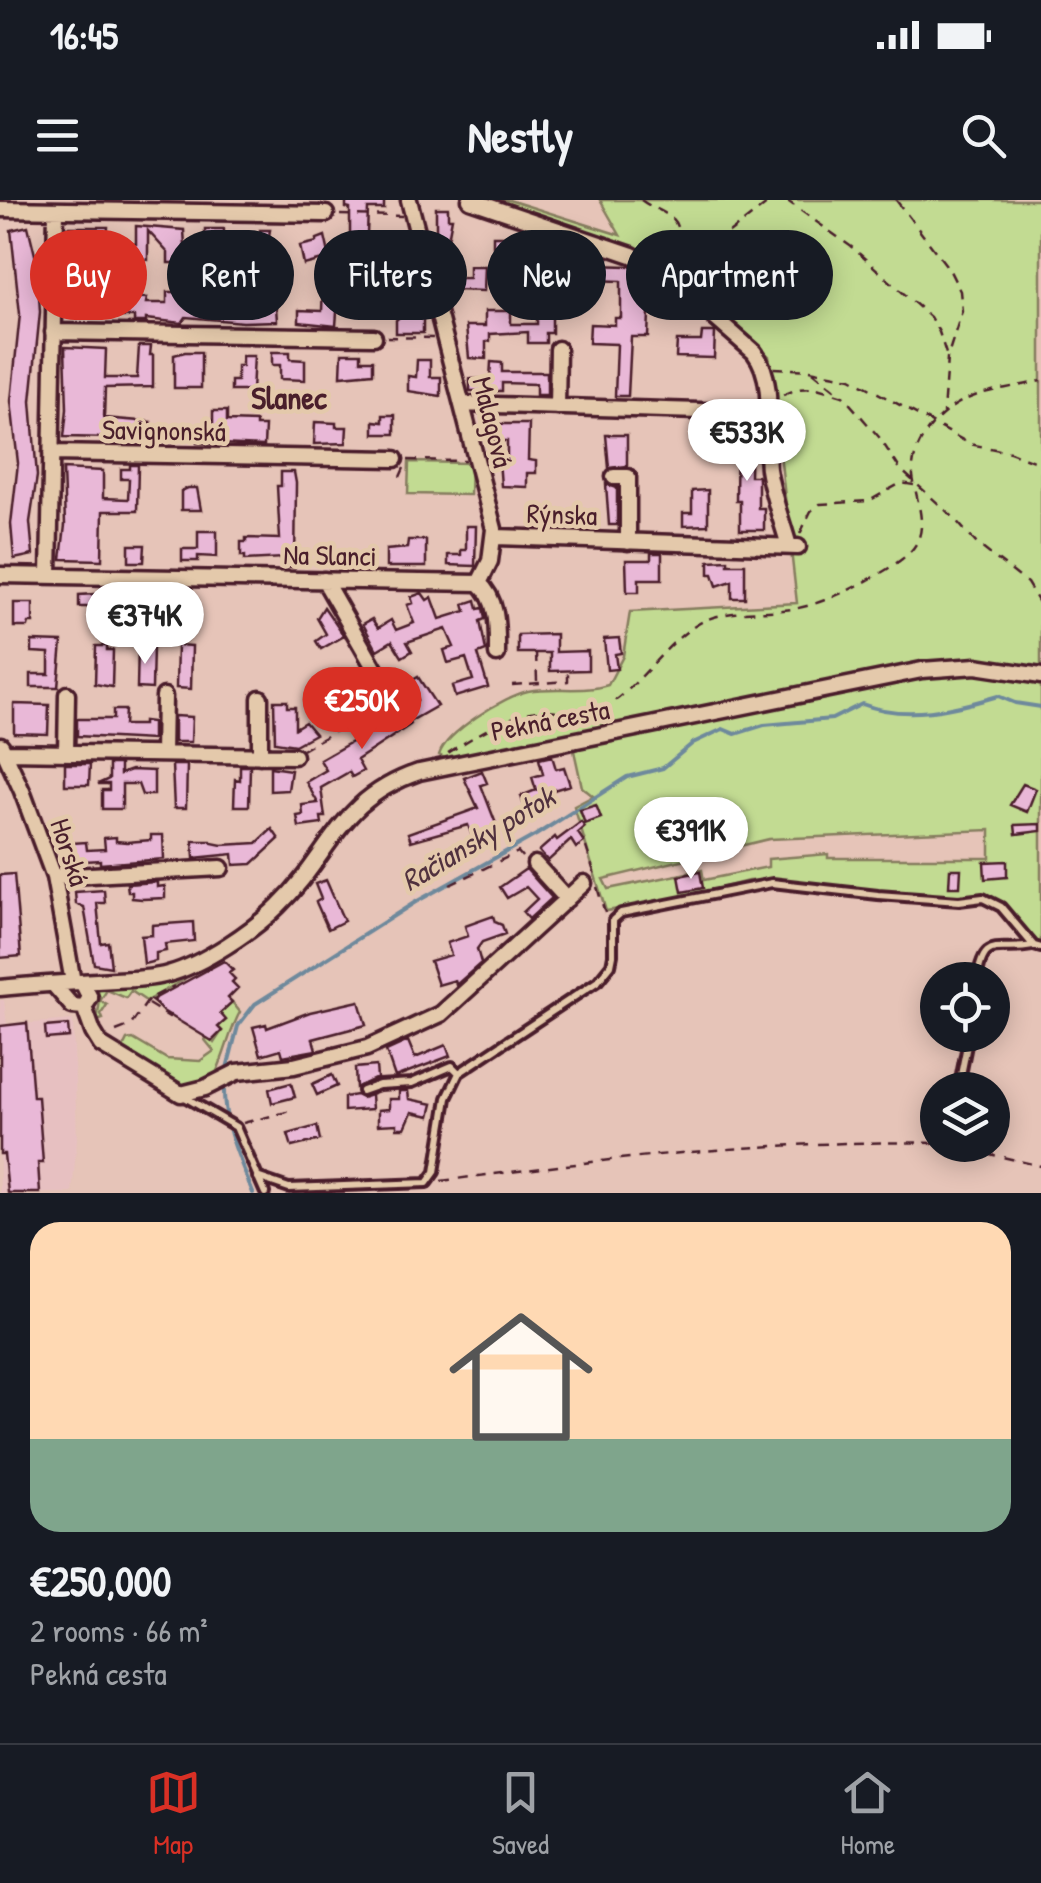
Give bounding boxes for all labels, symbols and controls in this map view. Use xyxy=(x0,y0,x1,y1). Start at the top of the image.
text: 16:45 xyxy=(50,9,118,61)
text: Nestly xyxy=(468,105,573,166)
icon: menu xyxy=(30,108,85,163)
icon: search xyxy=(956,108,1011,163)
chip: Buy xyxy=(30,230,147,320)
chip: Rent xyxy=(167,230,294,320)
chip: Filters xyxy=(314,230,467,320)
chip: New xyxy=(487,230,606,320)
chip: Apartment xyxy=(626,230,833,320)
street label: Malagová xyxy=(463,373,523,471)
district label: Slanec xyxy=(251,376,327,419)
pin: €533K xyxy=(677,399,817,484)
street label: Savignonská xyxy=(102,410,226,450)
text: €533K xyxy=(710,410,784,453)
street label: Rýnska xyxy=(526,494,598,534)
street label: Na Slanci xyxy=(283,535,377,575)
pin: €374K xyxy=(75,582,215,667)
text: €374K xyxy=(108,593,182,636)
pin: €250K xyxy=(292,667,432,752)
text: €250K xyxy=(325,678,399,721)
street label: Pekná cesta xyxy=(488,690,612,750)
water label: Račiansky potok xyxy=(393,775,564,901)
pin: €391K xyxy=(621,797,761,882)
text: €391K xyxy=(656,808,726,851)
street label: Horská xyxy=(41,814,99,890)
map controls xyxy=(920,962,1010,1162)
button: locate xyxy=(920,962,1010,1052)
button: layers xyxy=(920,1072,1010,1162)
icon: home xyxy=(431,1287,611,1467)
text: €250,000 xyxy=(30,1552,171,1609)
text: 2 rooms · 66 m² xyxy=(30,1609,208,1652)
text: Pekná cesta xyxy=(30,1652,167,1695)
tab: Map xyxy=(146,1765,201,1863)
tab: Saved xyxy=(492,1765,549,1863)
tab: Home xyxy=(840,1765,895,1863)

